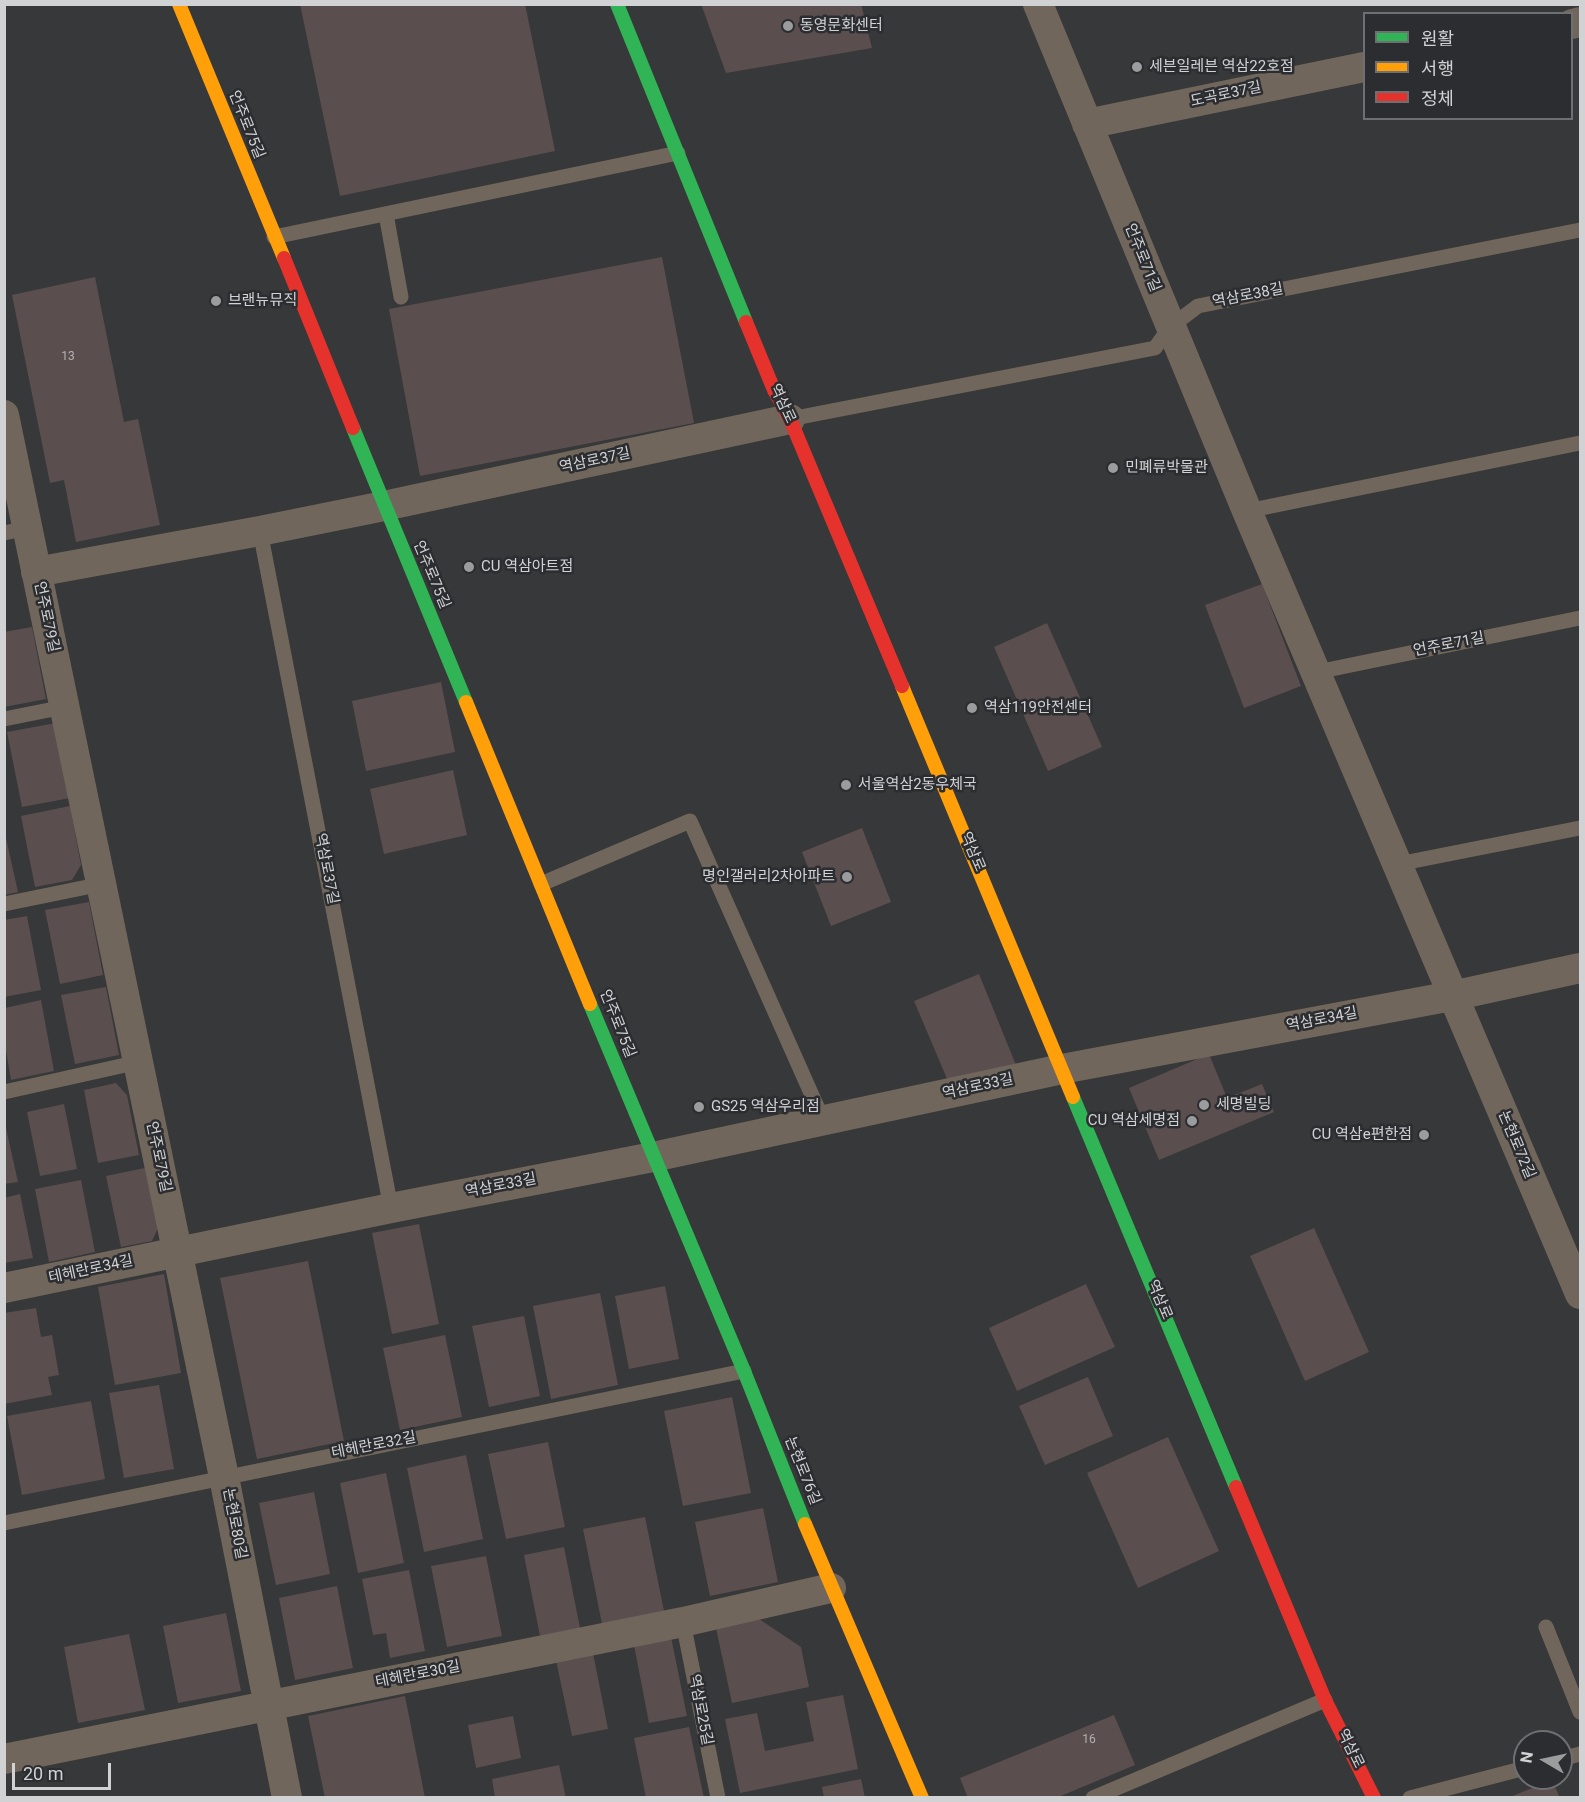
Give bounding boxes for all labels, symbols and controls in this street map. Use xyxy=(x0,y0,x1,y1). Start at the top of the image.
legend xyxy=(1363,12,1573,120)
place label: 동영문화센터 xyxy=(800,17,883,35)
marker: 동영문화센터 xyxy=(781,19,795,33)
text: 원활 xyxy=(1421,28,1454,49)
place label: 세븐일레븐 역삼22호점 xyxy=(1149,58,1294,76)
text: 서행 xyxy=(1421,58,1454,79)
marker: 세븐일레븐 역삼22호점 xyxy=(1130,60,1144,74)
street label: 도곡로37길 xyxy=(1189,79,1263,111)
street label: 언주로75길 xyxy=(224,88,268,162)
text: 정체 xyxy=(1421,88,1454,109)
street label: 언주로71길 xyxy=(1120,221,1164,295)
street label: 역삼로38길 xyxy=(1211,280,1285,312)
place label: 브랜뉴뮤직 xyxy=(228,292,297,310)
marker: 브랜뉴뮤직 xyxy=(209,294,223,308)
house number: 13 xyxy=(61,350,75,364)
street label: 역삼로 xyxy=(765,381,799,427)
street label: 역삼로37길 xyxy=(558,445,632,477)
place label: 민폐류박물관 xyxy=(1125,459,1208,477)
marker: 민폐류박물관 xyxy=(1106,461,1120,475)
street label: 언주로75길 xyxy=(409,538,453,612)
place label: CU 역삼아트점 xyxy=(481,558,573,576)
marker: CU 역삼아트점 xyxy=(462,560,476,574)
street label: 언주로79길 xyxy=(30,580,62,654)
street label: 언주로71길 xyxy=(1412,629,1486,661)
place label: 역삼119안전센터 xyxy=(984,699,1092,717)
marker: 역삼119안전센터 xyxy=(965,701,979,715)
place label: 서울역삼2동우체국 xyxy=(858,776,977,794)
marker: 서울역삼2동우체국 xyxy=(839,778,853,792)
street label: 역삼로 xyxy=(956,829,988,875)
street label: 역삼로37길 xyxy=(310,832,342,906)
place label: 명인갤러리2차아파트 xyxy=(702,868,835,886)
marker: 명인갤러리2차아파트 xyxy=(840,870,854,884)
street label: 언주로75길 xyxy=(595,987,639,1061)
street label: 역삼로34길 xyxy=(1285,1004,1359,1036)
street label: 역삼로33길 xyxy=(941,1071,1015,1103)
place label: 세명빌딩 xyxy=(1216,1096,1271,1114)
place label: GS25 역삼우리점 xyxy=(711,1098,820,1116)
marker: 세명빌딩 xyxy=(1197,1098,1211,1112)
marker: GS25 역삼우리점 xyxy=(692,1100,706,1114)
street label: 논현로72길 xyxy=(1494,1108,1538,1182)
place label: CU 역삼세명점 xyxy=(1088,1112,1180,1130)
marker: CU 역삼세명점 xyxy=(1185,1114,1199,1128)
street label: 언주로79길 xyxy=(142,1120,174,1194)
place label: CU 역삼e편한점 xyxy=(1312,1126,1412,1144)
marker: CU 역삼e편한점 xyxy=(1417,1128,1431,1142)
street label: 역삼로33길 xyxy=(464,1170,538,1202)
street label: 테헤란로34길 xyxy=(47,1252,135,1288)
street label: 역삼로 xyxy=(1143,1277,1175,1323)
street label: 테헤란로32길 xyxy=(330,1429,418,1463)
street label: 논현로76길 xyxy=(780,1434,824,1508)
street label: 논현로80길 xyxy=(218,1487,250,1561)
street label: 테헤란로30길 xyxy=(374,1658,462,1692)
street label: 역삼로25길 xyxy=(684,1673,716,1747)
street label: 역삼로 xyxy=(1333,1726,1367,1772)
north arrow xyxy=(1513,1730,1573,1790)
house number: 16 xyxy=(1082,1733,1096,1747)
text: N xyxy=(1516,1750,1537,1764)
scale bar xyxy=(15,1751,114,1789)
text: 20 m xyxy=(23,1763,63,1784)

